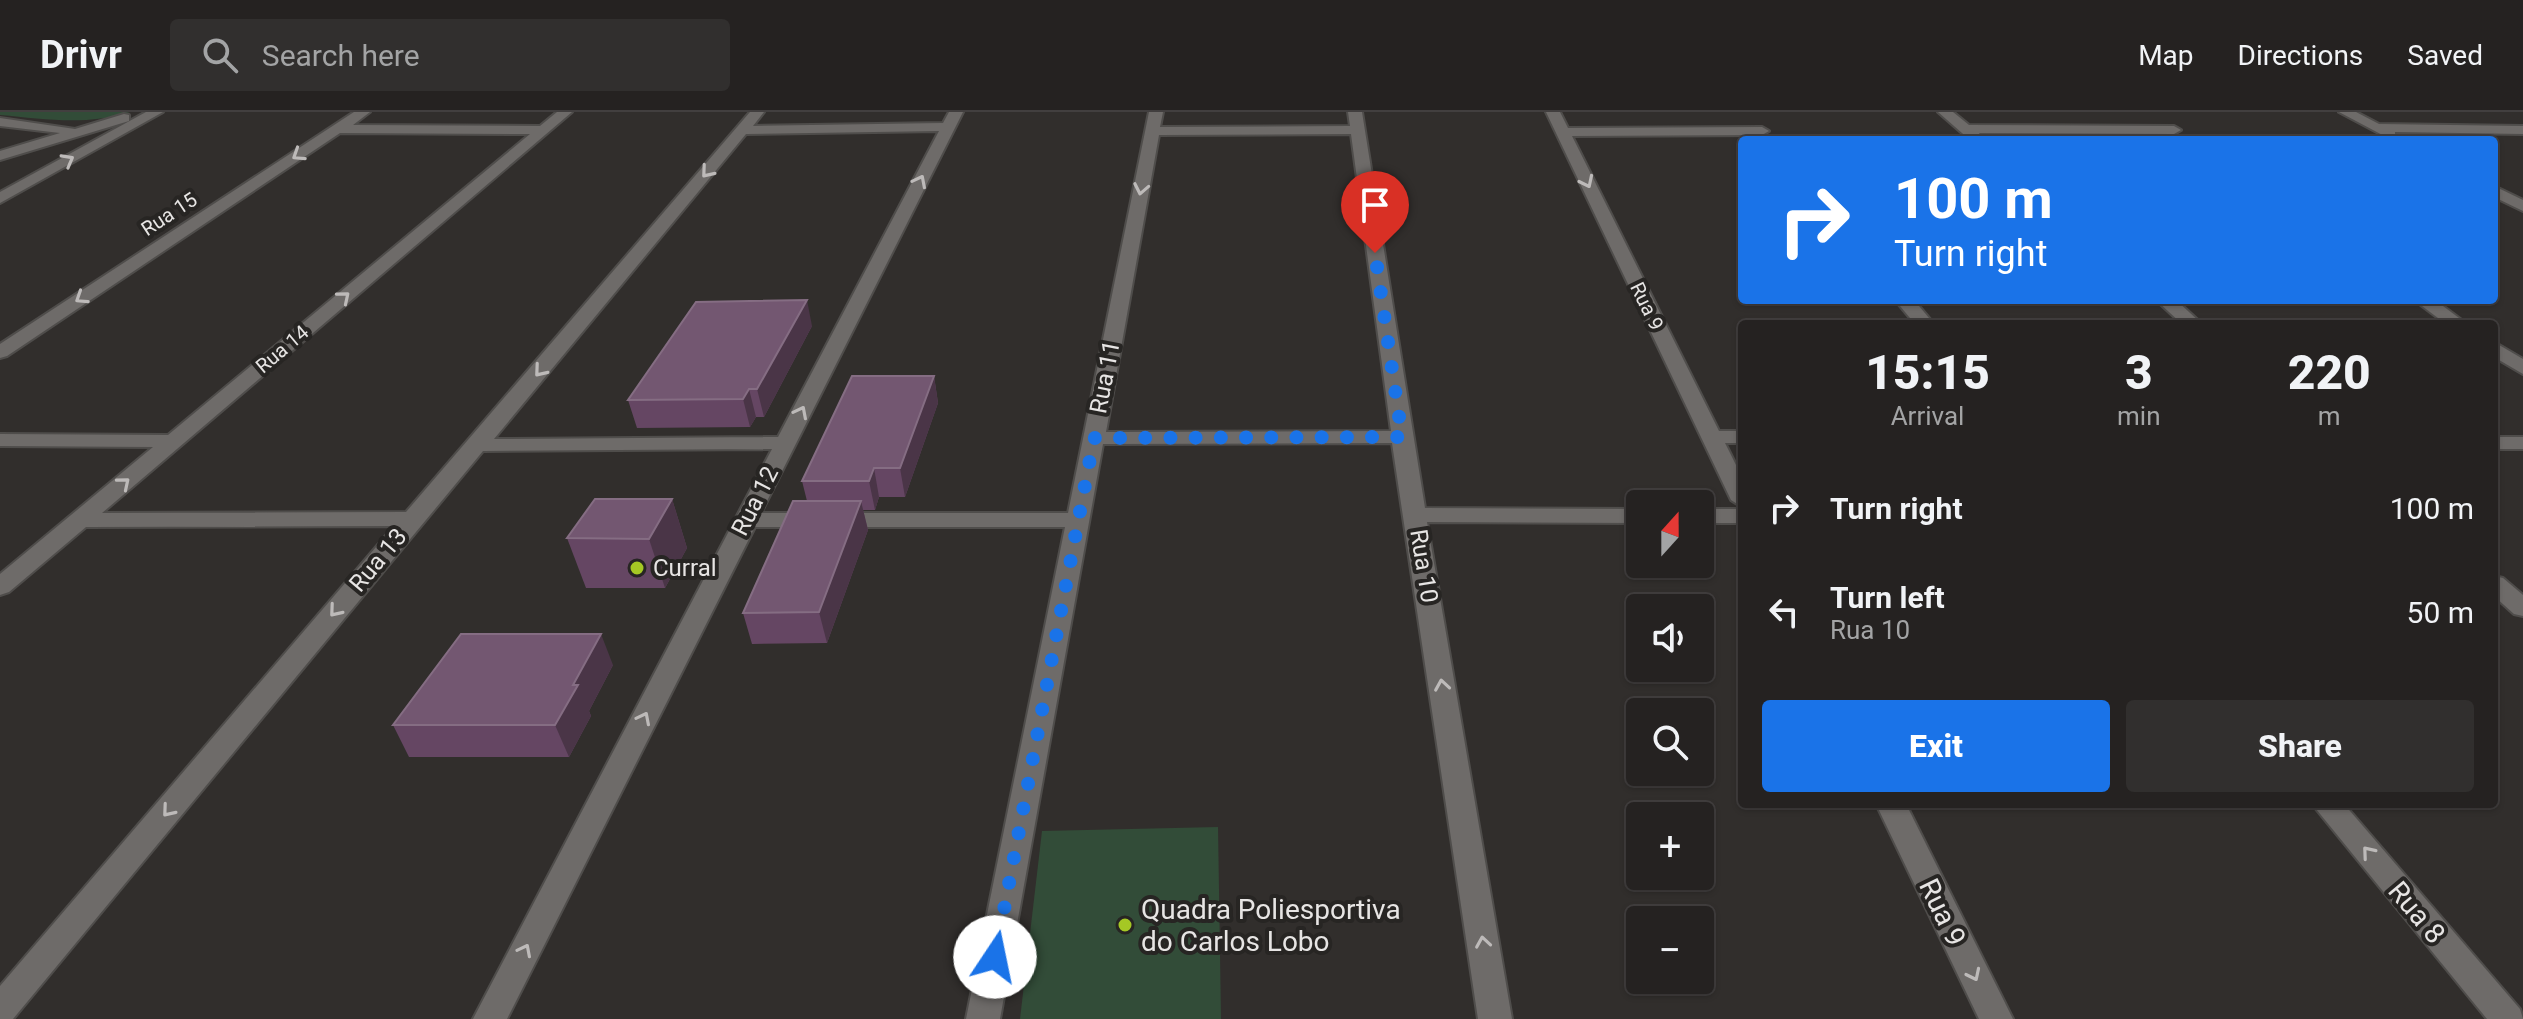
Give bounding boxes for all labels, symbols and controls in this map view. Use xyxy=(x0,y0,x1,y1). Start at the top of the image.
search box xyxy=(170,19,730,91)
text: Drivr xyxy=(40,33,122,77)
icon: search xyxy=(198,33,242,77)
text: Search here xyxy=(262,38,420,73)
text: Map xyxy=(2138,39,2194,72)
text: Directions xyxy=(2238,39,2363,72)
text: Saved xyxy=(2407,39,2483,72)
one-way arrow xyxy=(292,146,306,161)
one-way arrow xyxy=(60,154,74,170)
one-way arrow xyxy=(702,162,717,177)
text: 100 m xyxy=(1894,166,2053,232)
icon: right xyxy=(1762,168,1866,272)
pin xyxy=(1341,171,1409,253)
one-way arrow xyxy=(910,174,925,189)
one-way arrow xyxy=(1577,174,1593,189)
one-way arrow xyxy=(1134,182,1151,195)
icon: arrive xyxy=(1353,183,1397,227)
street label: Rua 15 xyxy=(137,187,201,241)
text: Turn right xyxy=(1894,233,2047,275)
street label: Rua 9 xyxy=(1625,278,1669,334)
one-way arrow xyxy=(75,289,89,304)
one-way arrow xyxy=(335,292,349,307)
street label: Rua 14 xyxy=(251,320,313,378)
street label: Rua 11 xyxy=(1084,338,1126,416)
text: 15:15 xyxy=(1865,344,1990,401)
text: 3 xyxy=(2125,344,2153,401)
text: 220 xyxy=(2288,344,2371,401)
one-way arrow xyxy=(535,361,550,376)
text: Arrival xyxy=(1891,401,1964,431)
text: min xyxy=(2117,401,2161,431)
text: m xyxy=(2318,401,2341,431)
one-way arrow xyxy=(791,405,806,420)
street label: Rua 12 xyxy=(726,462,784,540)
one-way arrow xyxy=(114,478,129,493)
icon: right xyxy=(1762,486,1806,530)
north arrow xyxy=(1626,490,1714,578)
map controls xyxy=(1626,490,1714,994)
text: Turn right xyxy=(1830,491,1963,526)
text: 100 m xyxy=(2390,491,2474,526)
street label: Rua 13 xyxy=(343,523,413,597)
street label: Rua 10 xyxy=(1404,527,1444,605)
place label: Curral xyxy=(653,554,717,582)
marker: Curral xyxy=(628,559,646,577)
text: Turn left xyxy=(1830,580,1945,615)
icon: left xyxy=(1762,590,1806,634)
button: sound xyxy=(1626,594,1714,682)
text: 50 m xyxy=(2407,595,2474,630)
one-way arrow xyxy=(330,602,345,617)
text: Rua 10 xyxy=(1830,615,1910,645)
one-way arrow xyxy=(1434,678,1451,692)
button: search xyxy=(1626,698,1714,786)
button: Exit xyxy=(1762,700,2110,792)
button: Share xyxy=(2126,700,2474,792)
one-way arrow xyxy=(634,712,649,726)
one-way arrow xyxy=(163,801,178,816)
button: + xyxy=(1626,802,1714,890)
one-way arrow xyxy=(2363,847,2378,861)
street label: Rua 9 xyxy=(1912,873,1973,951)
street label: Rua 8 xyxy=(2381,875,2452,950)
place label: Quadra Poliesportiva do Carlos Lobo xyxy=(1141,893,1401,958)
button: − xyxy=(1626,906,1714,994)
position arrow xyxy=(953,915,1037,999)
marker: Quadra Poliesportiva do Carlos Lobo xyxy=(1116,916,1134,934)
one-way arrow xyxy=(1475,935,1492,949)
one-way arrow xyxy=(516,943,531,958)
one-way arrow xyxy=(1964,966,1980,981)

